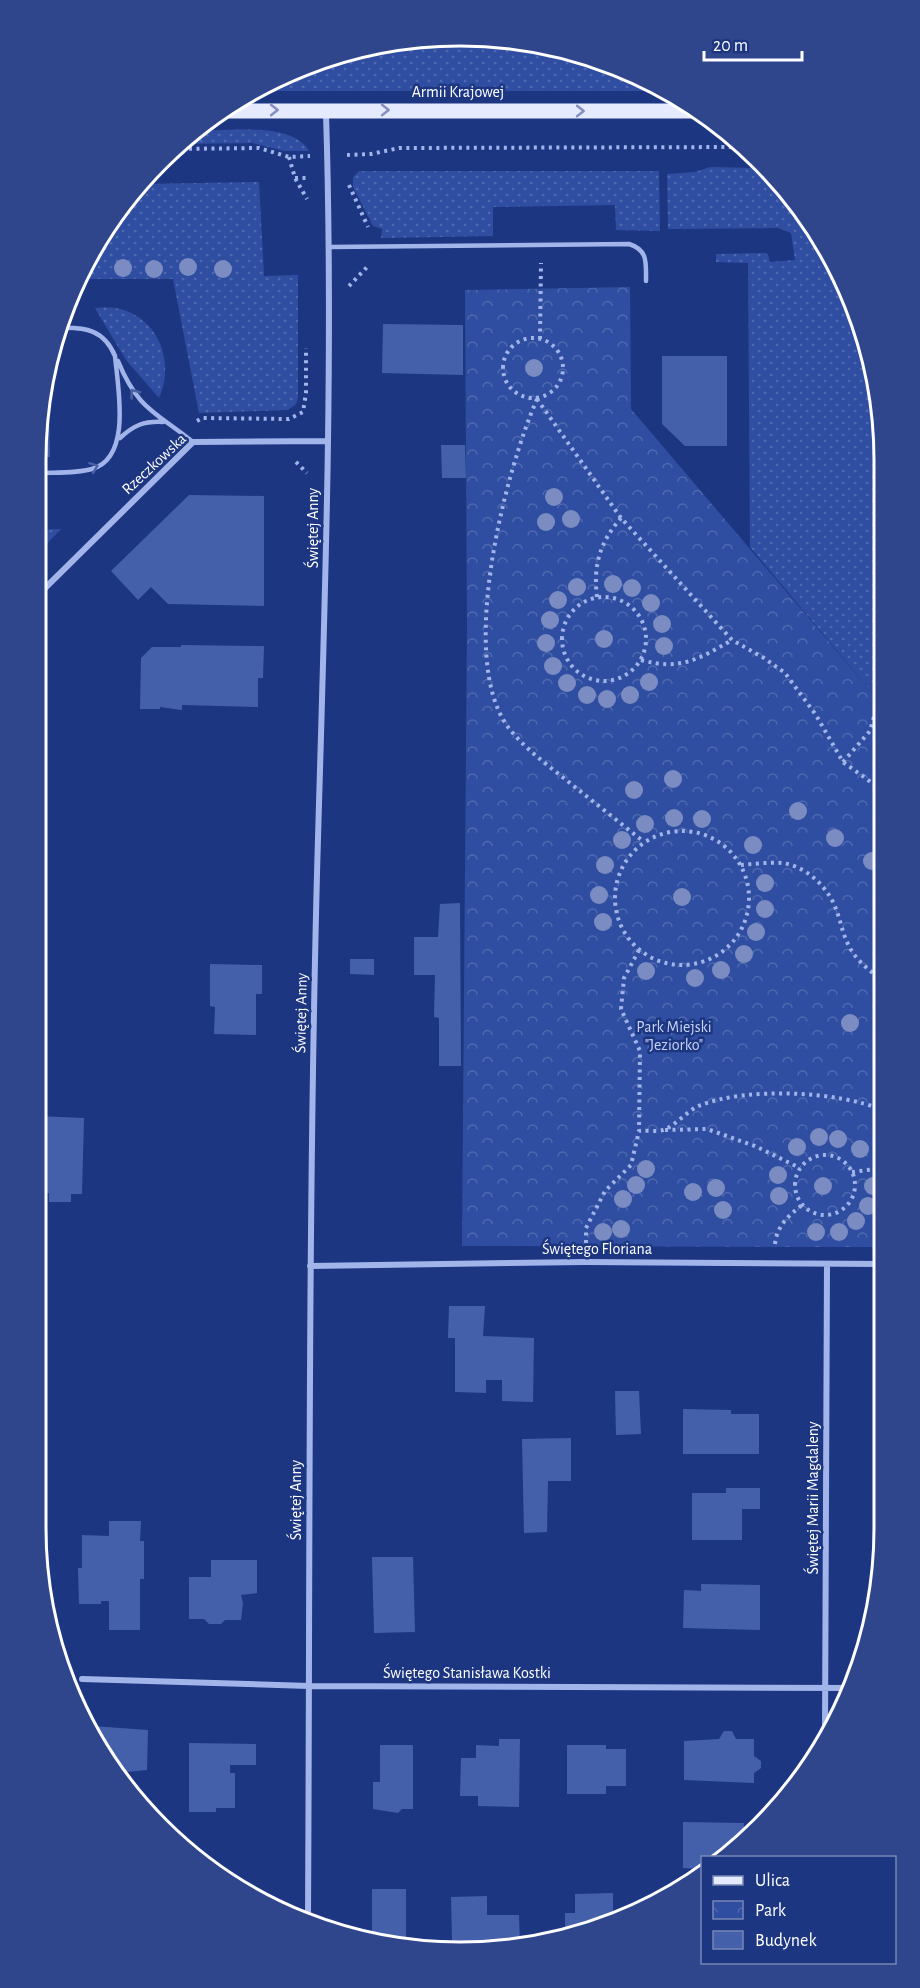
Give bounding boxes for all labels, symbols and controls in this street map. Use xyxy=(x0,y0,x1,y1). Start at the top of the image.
scale bar xyxy=(704,24,802,62)
text: 20 m xyxy=(713,37,748,55)
street label: Armii Krajowej xyxy=(412,84,504,101)
one-way arrow xyxy=(269,104,278,116)
one-way arrow xyxy=(380,104,389,116)
one-way arrow xyxy=(575,105,584,117)
one-way arrow xyxy=(131,388,142,399)
street label: Rzeczkowska xyxy=(119,430,189,498)
one-way arrow xyxy=(87,462,98,474)
street label: Świętej Anny xyxy=(302,488,322,568)
street label: Świętej Anny xyxy=(289,972,311,1053)
park label: Park Miejski "Jeziorko" xyxy=(636,1019,712,1053)
street label: Świętego Floriana xyxy=(542,1238,652,1257)
street label: Świętej Marii Magdaleny xyxy=(802,1421,822,1575)
street label: Świętej Anny xyxy=(285,1460,305,1540)
street label: Świętego Stanisława Kostki xyxy=(383,1662,551,1681)
legend xyxy=(701,1856,896,1964)
text: Ulica xyxy=(755,1872,790,1890)
text: Park xyxy=(755,1902,787,1920)
text: Budynek xyxy=(755,1932,817,1950)

